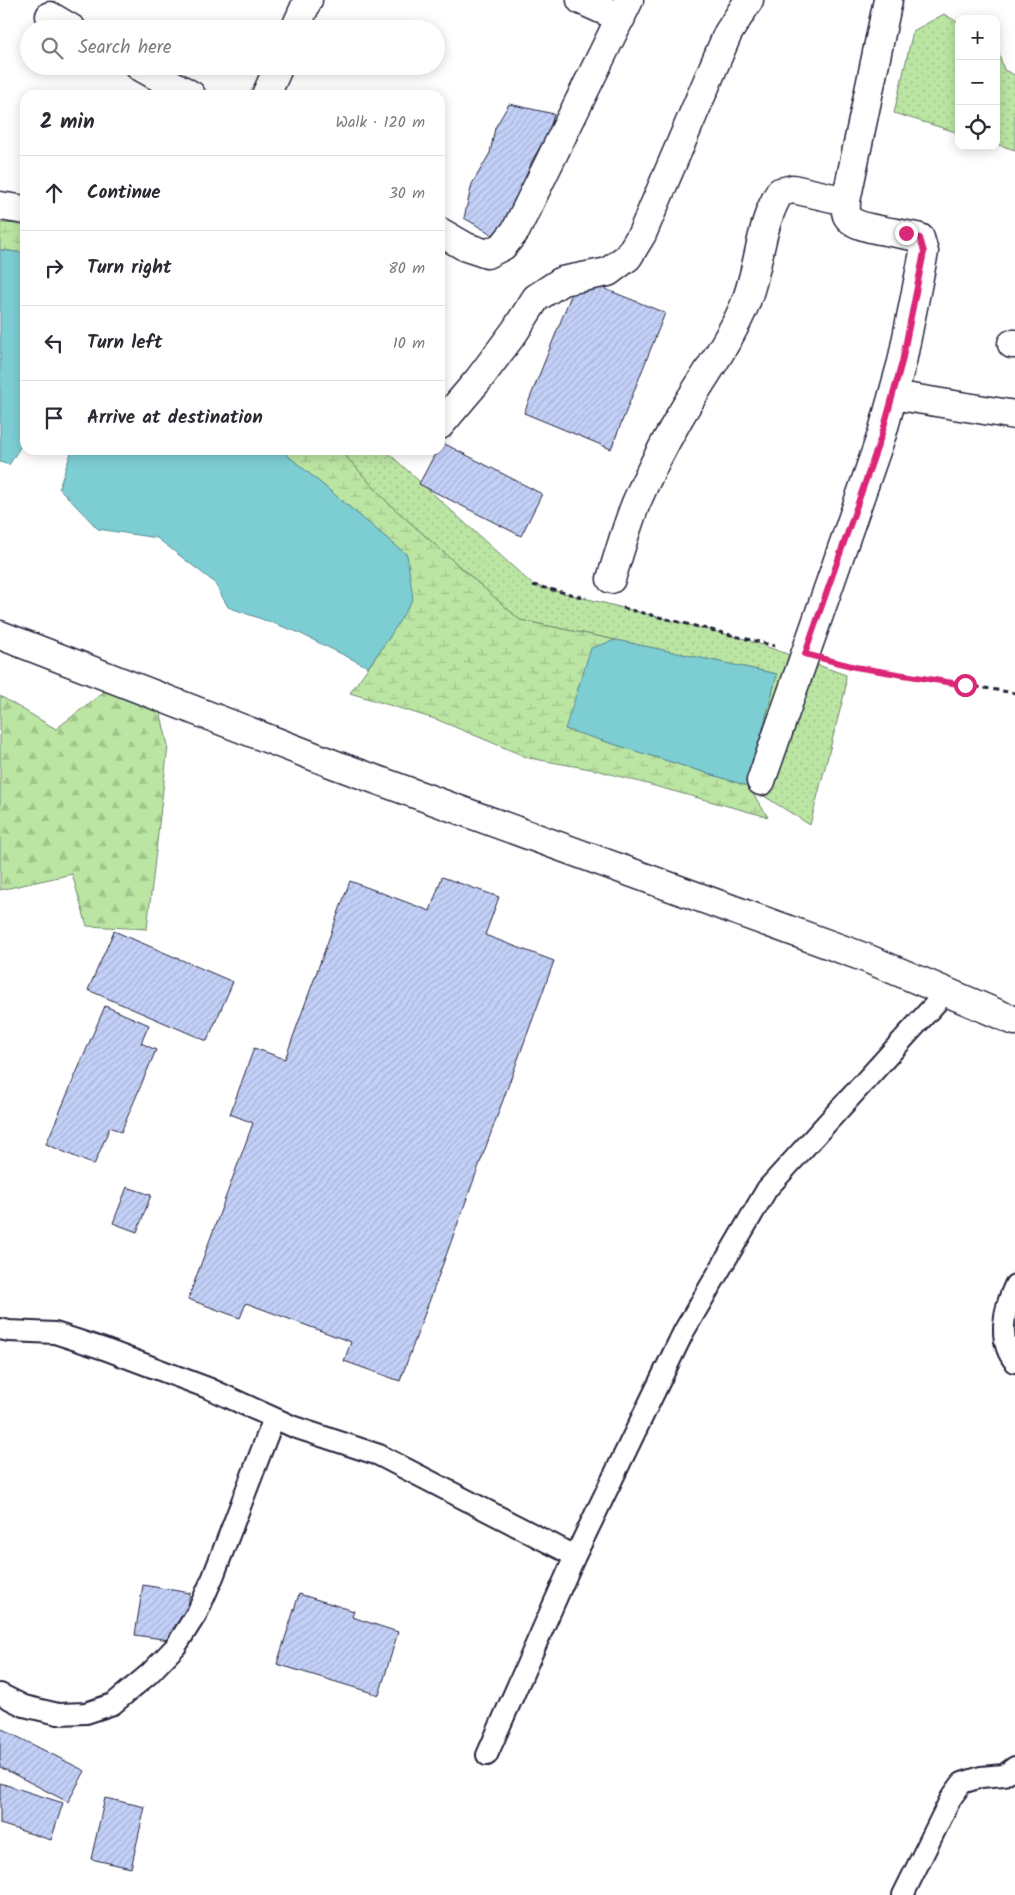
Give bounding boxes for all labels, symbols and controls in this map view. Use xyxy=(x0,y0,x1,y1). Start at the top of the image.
map controls xyxy=(955,15,1000,150)
button: + xyxy=(955,15,1000,60)
search box xyxy=(20,20,445,75)
text: Search here xyxy=(78,33,172,63)
icon: search xyxy=(38,34,66,62)
button: − xyxy=(955,60,1000,105)
button: locate xyxy=(955,105,1000,150)
text: 2 min xyxy=(40,106,95,139)
text: Walk · 120 m xyxy=(335,110,425,135)
text: Continue xyxy=(87,178,160,208)
icon: ahead xyxy=(40,179,68,207)
text: 30 m xyxy=(389,181,425,206)
route end xyxy=(895,222,918,245)
text: Turn right xyxy=(87,253,172,283)
icon: right xyxy=(40,254,68,282)
text: 80 m xyxy=(388,256,425,281)
text: Turn left xyxy=(87,328,162,358)
icon: left xyxy=(40,329,68,357)
text: 10 m xyxy=(393,331,425,356)
text: Arrive at destination xyxy=(87,403,263,433)
icon: arrive xyxy=(40,404,68,432)
route start xyxy=(954,674,977,697)

